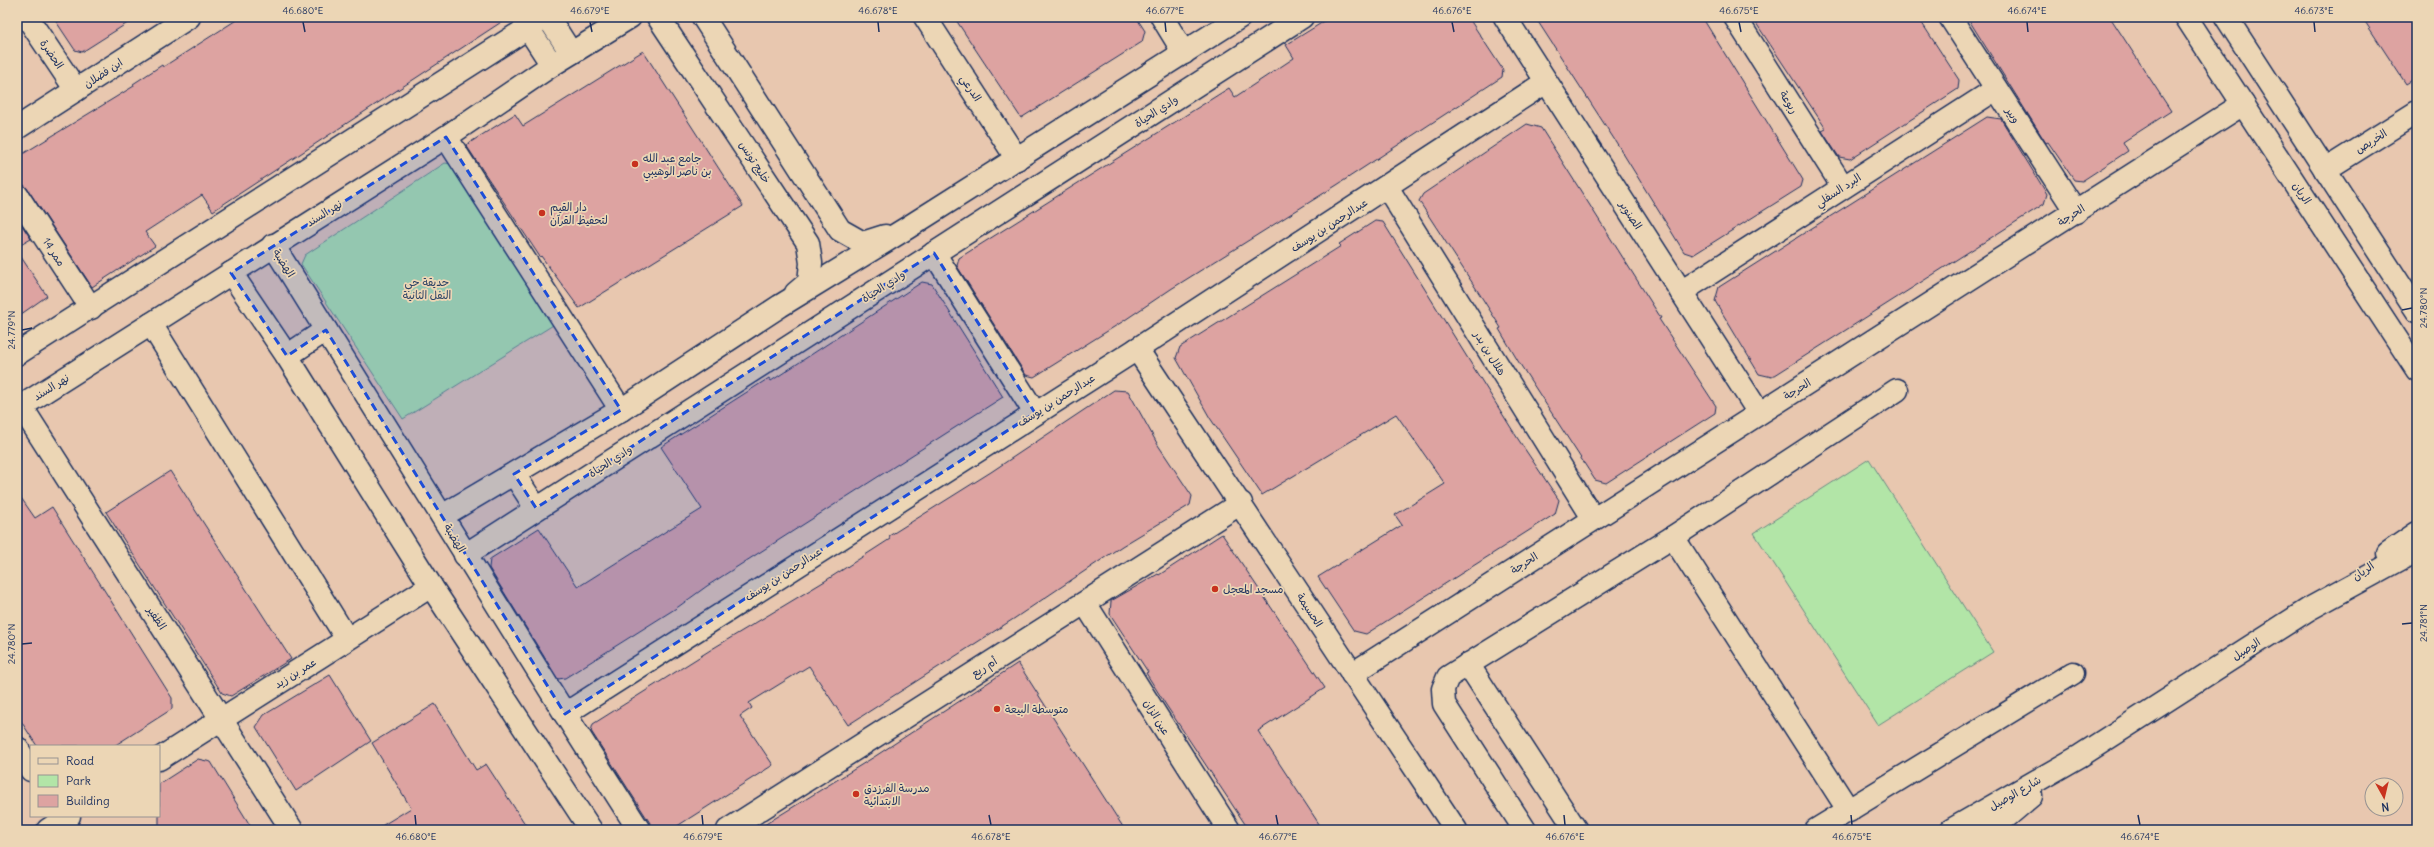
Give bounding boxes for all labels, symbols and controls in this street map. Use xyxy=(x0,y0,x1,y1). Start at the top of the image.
text: 46.680°E xyxy=(283,4,324,17)
text: 46.679°E xyxy=(570,4,610,17)
text: 46.678°E xyxy=(858,4,898,17)
text: 46.677°E xyxy=(1146,4,1184,17)
text: 46.676°E xyxy=(1432,4,1472,17)
text: 46.675°E xyxy=(1719,4,1759,17)
text: 46.674°E xyxy=(2007,4,2047,17)
text: 46.673°E xyxy=(2294,4,2334,17)
street label: الحضرة xyxy=(37,37,67,71)
street label: ابن فضلان xyxy=(81,55,126,92)
street label: الدرعي xyxy=(954,72,985,106)
street label: ربوعة xyxy=(1776,88,1801,117)
street label: وادي الحياة xyxy=(1132,92,1181,132)
street label: وبير xyxy=(2001,103,2023,126)
street label: الخريص xyxy=(2353,126,2389,156)
street label: خليج تونس xyxy=(735,138,774,186)
place label: جامع عبد الله بن ناصر الوهيبي xyxy=(643,151,712,182)
marker: جامع عبد الله بن ناصر الوهيبي xyxy=(630,159,640,169)
street label: البرد السفلي xyxy=(1812,170,1866,213)
street label: الريان xyxy=(2290,179,2314,207)
street label: عبدالرحمن بن يوسف xyxy=(1288,195,1371,256)
street label: نهر السند xyxy=(303,197,345,229)
street label: الصنوبر xyxy=(1615,197,1645,233)
place label: دار القيم لتحفيظ القرآن xyxy=(550,200,608,227)
street label: الحرجة xyxy=(2055,201,2087,229)
marker: دار القيم لتحفيظ القرآن xyxy=(537,208,547,218)
street label: ممر 14 xyxy=(40,235,68,269)
street label: الهضبة xyxy=(269,246,298,280)
street label: وادي الحياة xyxy=(859,267,908,307)
park label: حديقة حي النفل الثانية xyxy=(403,275,451,302)
text: 24.780°N xyxy=(2417,288,2430,328)
text: 24.779°N xyxy=(5,311,18,349)
street label: هلال بن بدر xyxy=(1469,327,1509,378)
street label: نهر السند xyxy=(30,371,72,403)
street label: عبدالرحمن بن يوسف xyxy=(1015,371,1098,430)
street label: الحرجة xyxy=(1781,375,1813,403)
street label: وادي الحياة xyxy=(586,442,635,482)
street label: الهضبة xyxy=(440,521,469,555)
street label: عبدالرحمن بن يوسف xyxy=(742,544,825,605)
street label: الحرجة xyxy=(1508,549,1540,577)
street label: الريان xyxy=(2349,558,2377,584)
place label: مسجد المعجل xyxy=(1223,582,1283,596)
marker: مسجد المعجل xyxy=(1210,584,1220,594)
street label: الحسيمة xyxy=(1294,590,1326,630)
street label: الظفير xyxy=(144,603,170,632)
text: 24.781°N xyxy=(2417,604,2430,642)
text: 24.780°N xyxy=(5,624,18,664)
street label: الوصيل xyxy=(2229,635,2263,664)
street label: أم ريع xyxy=(968,653,1001,682)
street label: عمر بن زيد xyxy=(271,655,319,692)
street label: عين الزان xyxy=(1141,697,1173,737)
place label: متوسطة البيعة xyxy=(1005,702,1069,717)
marker: متوسطة البيعة xyxy=(992,704,1002,714)
legend xyxy=(30,745,160,817)
text: Road xyxy=(66,753,94,768)
text: Park xyxy=(66,773,91,788)
street label: شارع الوصيل xyxy=(1987,773,2044,815)
north arrow xyxy=(2364,777,2404,817)
place label: مدرسة الفرزدق الابتدائية xyxy=(864,781,929,809)
marker: مدرسة الفرزدق الابتدائية xyxy=(851,789,861,799)
text: Building xyxy=(66,793,110,808)
text: N xyxy=(2381,799,2390,814)
text: 46.680°E xyxy=(396,830,437,843)
text: 46.679°E xyxy=(683,830,723,843)
text: 46.678°E xyxy=(971,830,1011,843)
text: 46.677°E xyxy=(1259,830,1297,843)
text: 46.676°E xyxy=(1545,830,1585,843)
text: 46.675°E xyxy=(1832,830,1872,843)
text: 46.674°E xyxy=(2120,830,2160,843)

